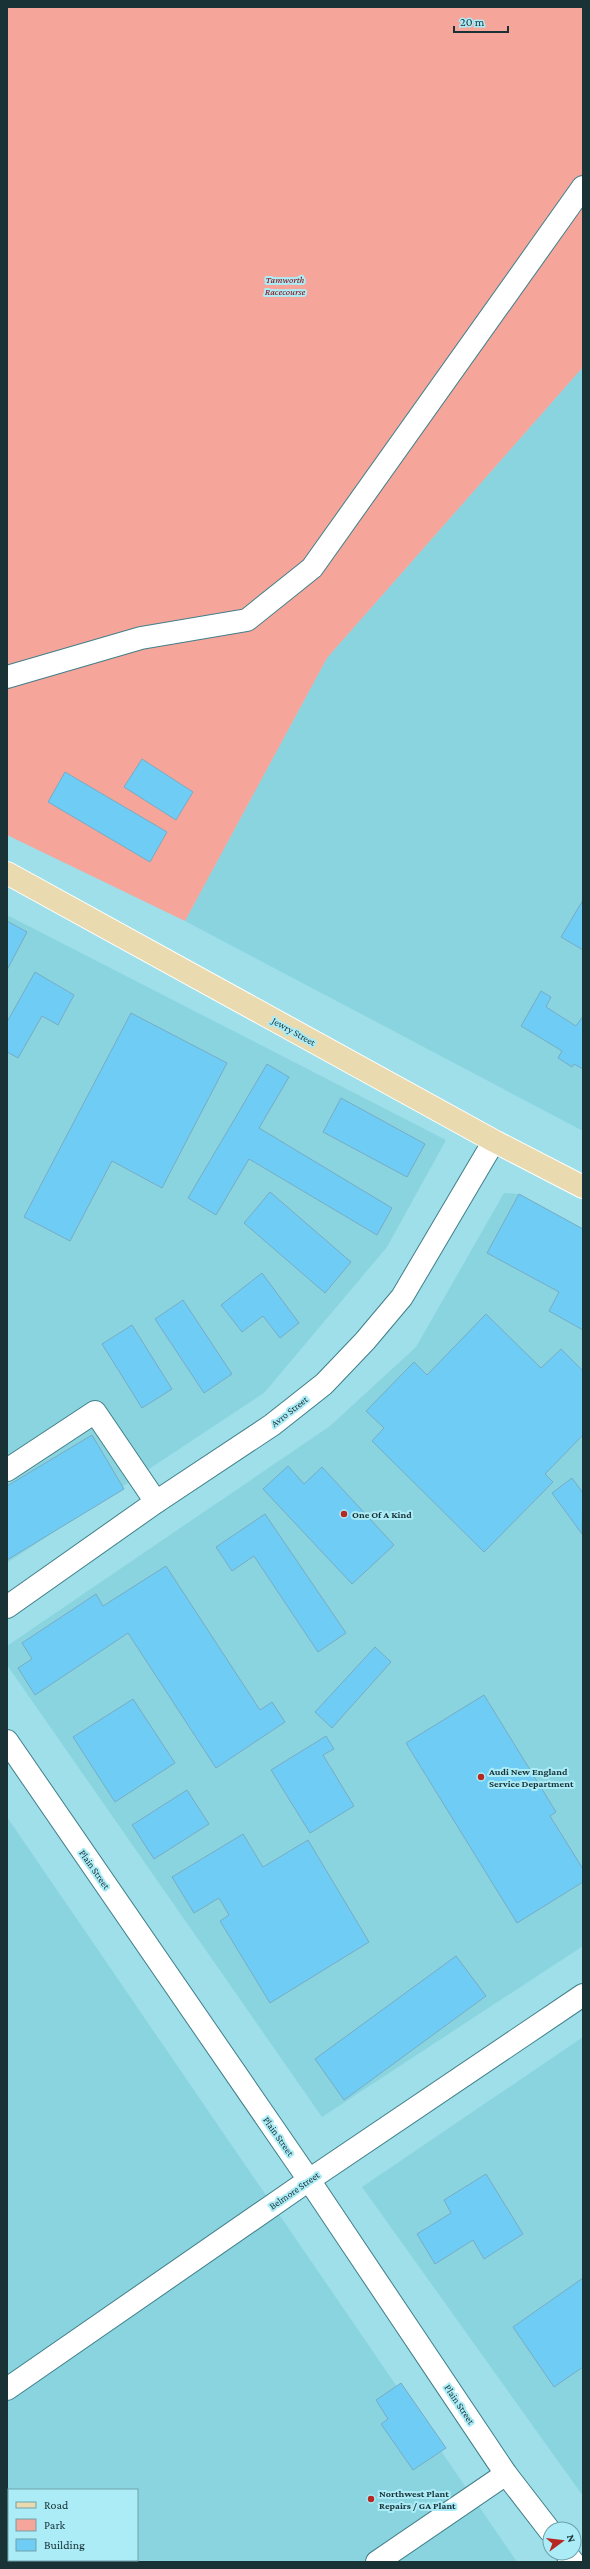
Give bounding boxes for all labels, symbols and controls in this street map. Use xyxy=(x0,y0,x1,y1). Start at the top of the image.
scale bar xyxy=(454,8,508,34)
text: 20 m xyxy=(460,15,485,29)
park label: Tamworth Racecourse xyxy=(265,274,305,297)
street label: Jewry Street xyxy=(269,1014,318,1048)
street label: Avro Street xyxy=(269,1393,310,1429)
marker: One Of A Kind xyxy=(339,1509,349,1519)
place label: One Of A Kind xyxy=(352,1509,412,1520)
place label: Audi New England Service Department xyxy=(488,1766,574,1789)
marker: Audi New England Service Department xyxy=(476,1772,486,1782)
street label: Plain Street xyxy=(77,1847,113,1892)
street label: Plain Street xyxy=(261,2114,297,2159)
street label: Belmore Street xyxy=(267,2169,322,2212)
street label: Plain Street xyxy=(442,2382,477,2427)
place label: Northwest Plant Repairs / GA Plant xyxy=(379,2488,456,2511)
legend xyxy=(8,2489,138,2561)
marker: Northwest Plant Repairs / GA Plant xyxy=(366,2494,376,2504)
text: Road xyxy=(44,2498,69,2512)
text: Park xyxy=(44,2518,66,2532)
north arrow xyxy=(542,2521,582,2561)
text: N xyxy=(565,2533,579,2544)
text: Building xyxy=(44,2538,85,2552)

